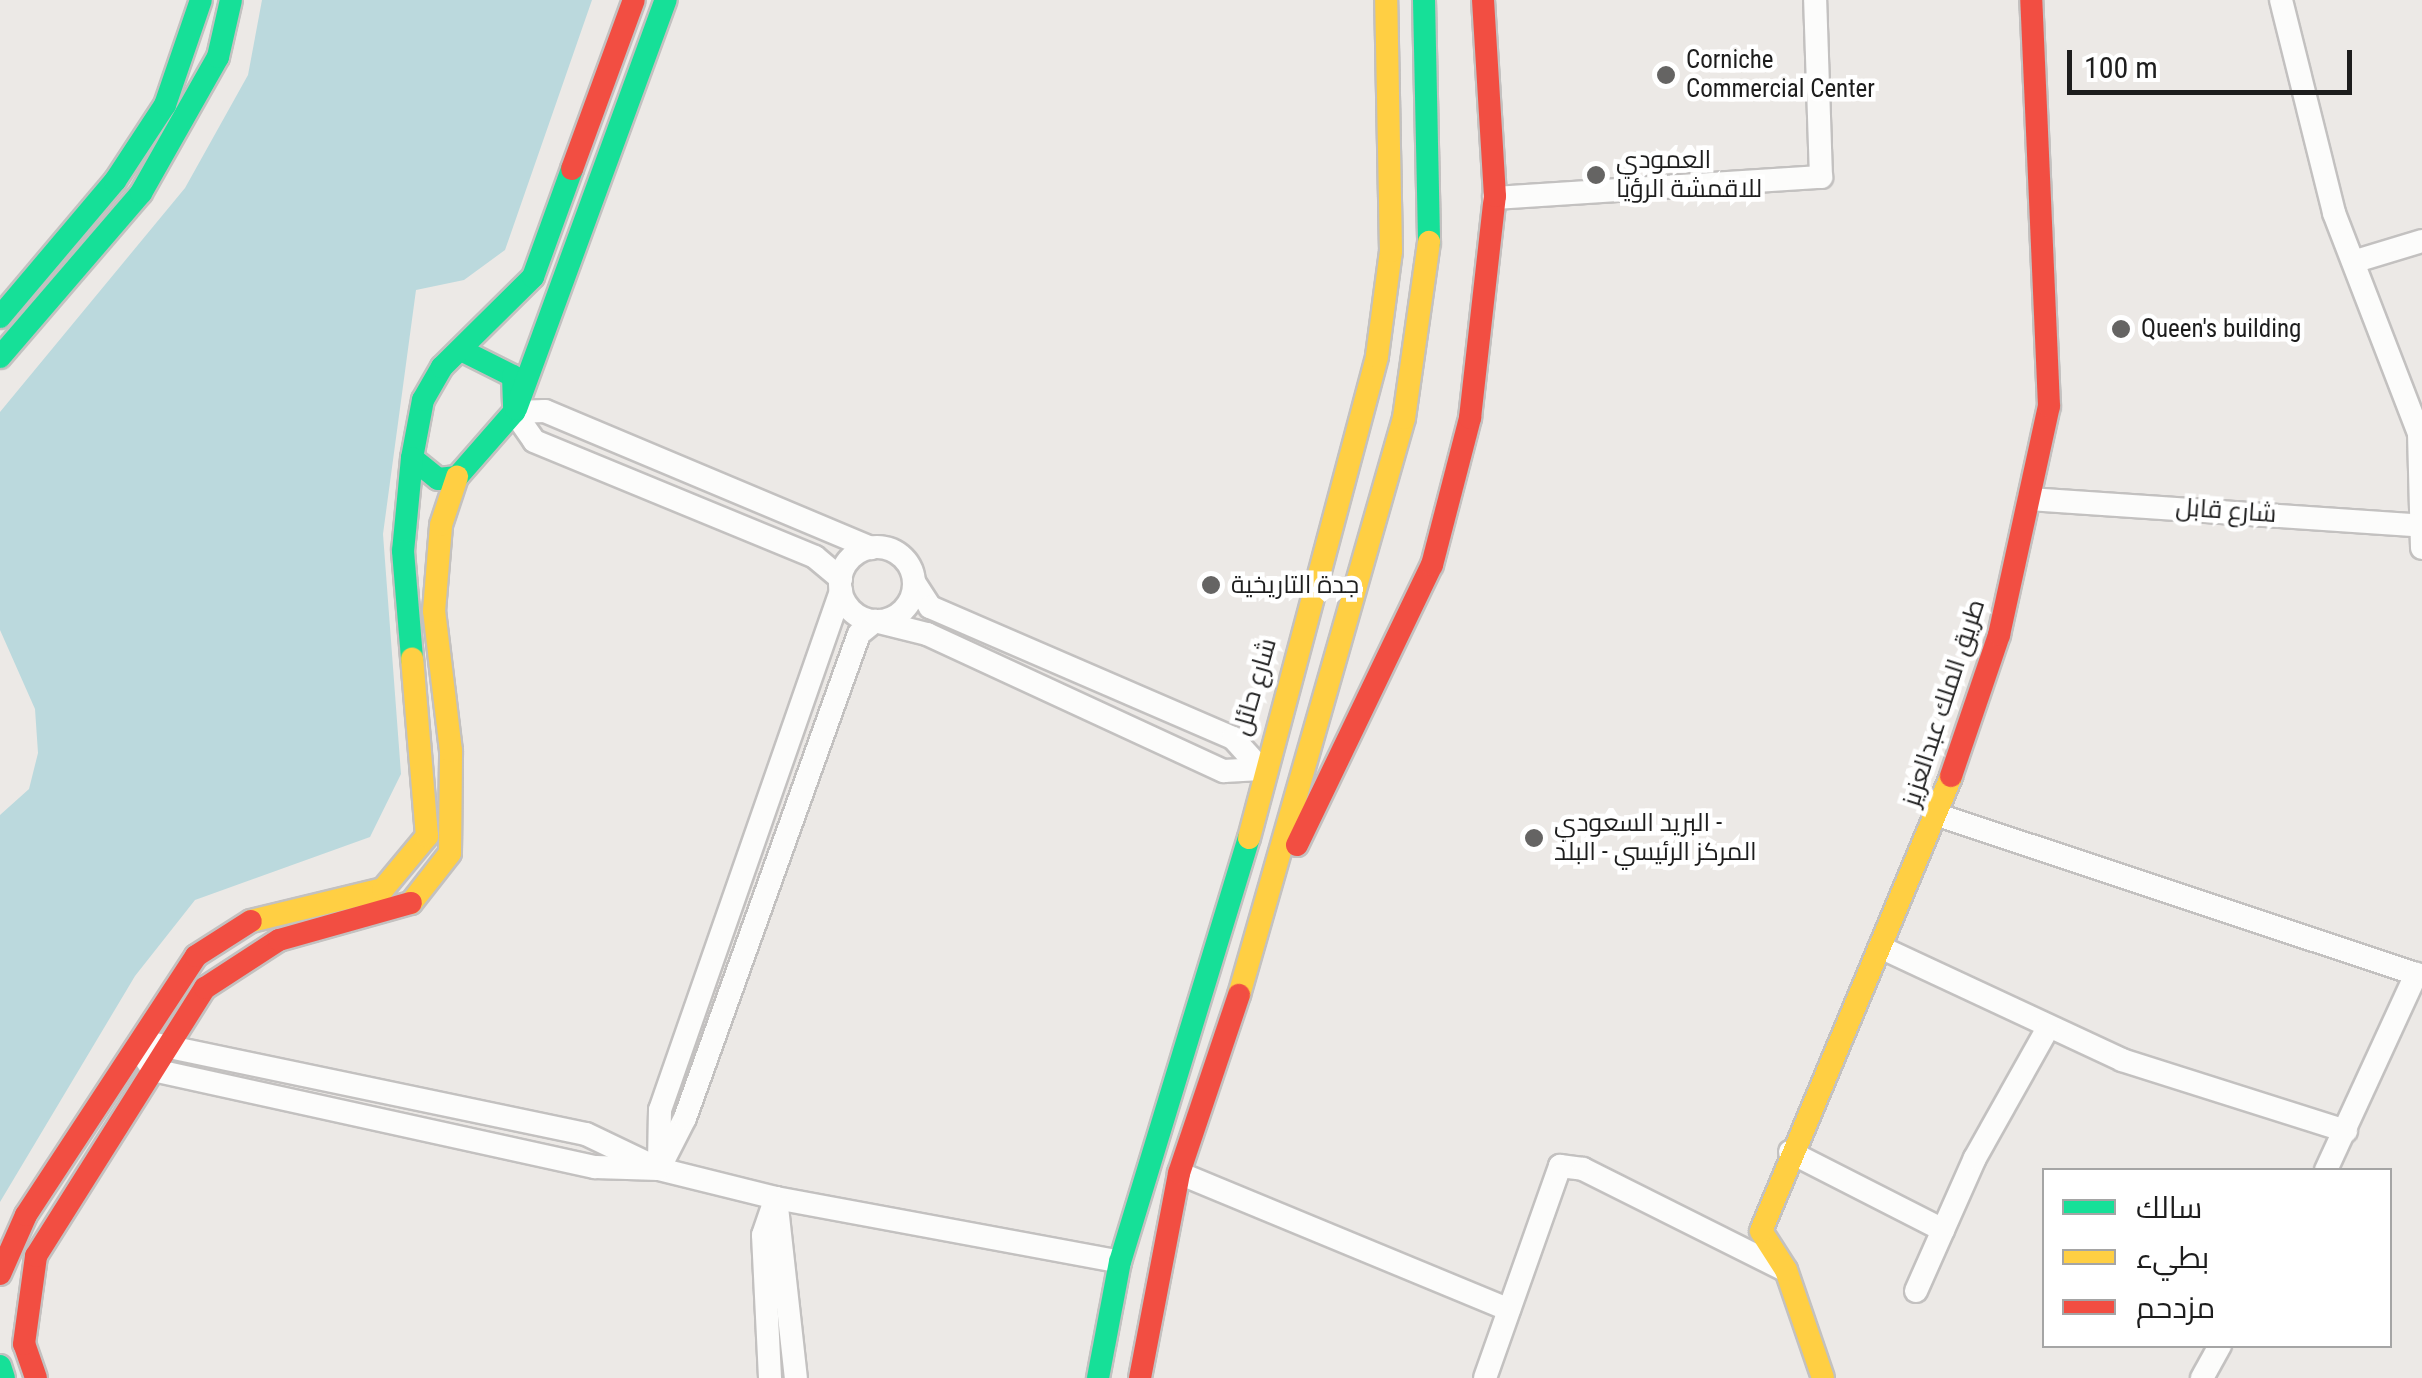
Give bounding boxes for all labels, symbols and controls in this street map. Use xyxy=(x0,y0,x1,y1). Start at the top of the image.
scale bar xyxy=(2072,30,2357,92)
place label: Corniche Commercial Center xyxy=(1686,46,1875,105)
text: 100 m xyxy=(2084,50,2158,85)
marker: Corniche Commercial Center xyxy=(1655,64,1677,86)
place label: العمودي للاقمشة الرؤيا xyxy=(1616,146,1762,205)
marker: العمودي للاقمشة الرؤيا xyxy=(1585,164,1607,186)
place label: Queen's building xyxy=(2141,314,2301,344)
marker: Queen's building xyxy=(2110,318,2132,340)
street label: شارع قابل xyxy=(2175,493,2277,529)
place label: جدة التاريخية xyxy=(1231,570,1359,600)
marker: جدة التاريخية xyxy=(1200,574,1222,596)
street label: طريق الملك عبدالعزيز xyxy=(1896,596,1992,810)
street label: شارع حائل xyxy=(1227,635,1283,739)
place label: البريد السعودي - المركز الرئيسي - البلد xyxy=(1554,809,1757,868)
marker: البريد السعودي - المركز الرئيسي - البلد xyxy=(1523,827,1545,849)
legend xyxy=(2042,1168,2392,1348)
text: سالك xyxy=(2136,1190,2202,1225)
text: بطيء xyxy=(2136,1240,2209,1275)
text: مزدحم xyxy=(2136,1290,2215,1325)

